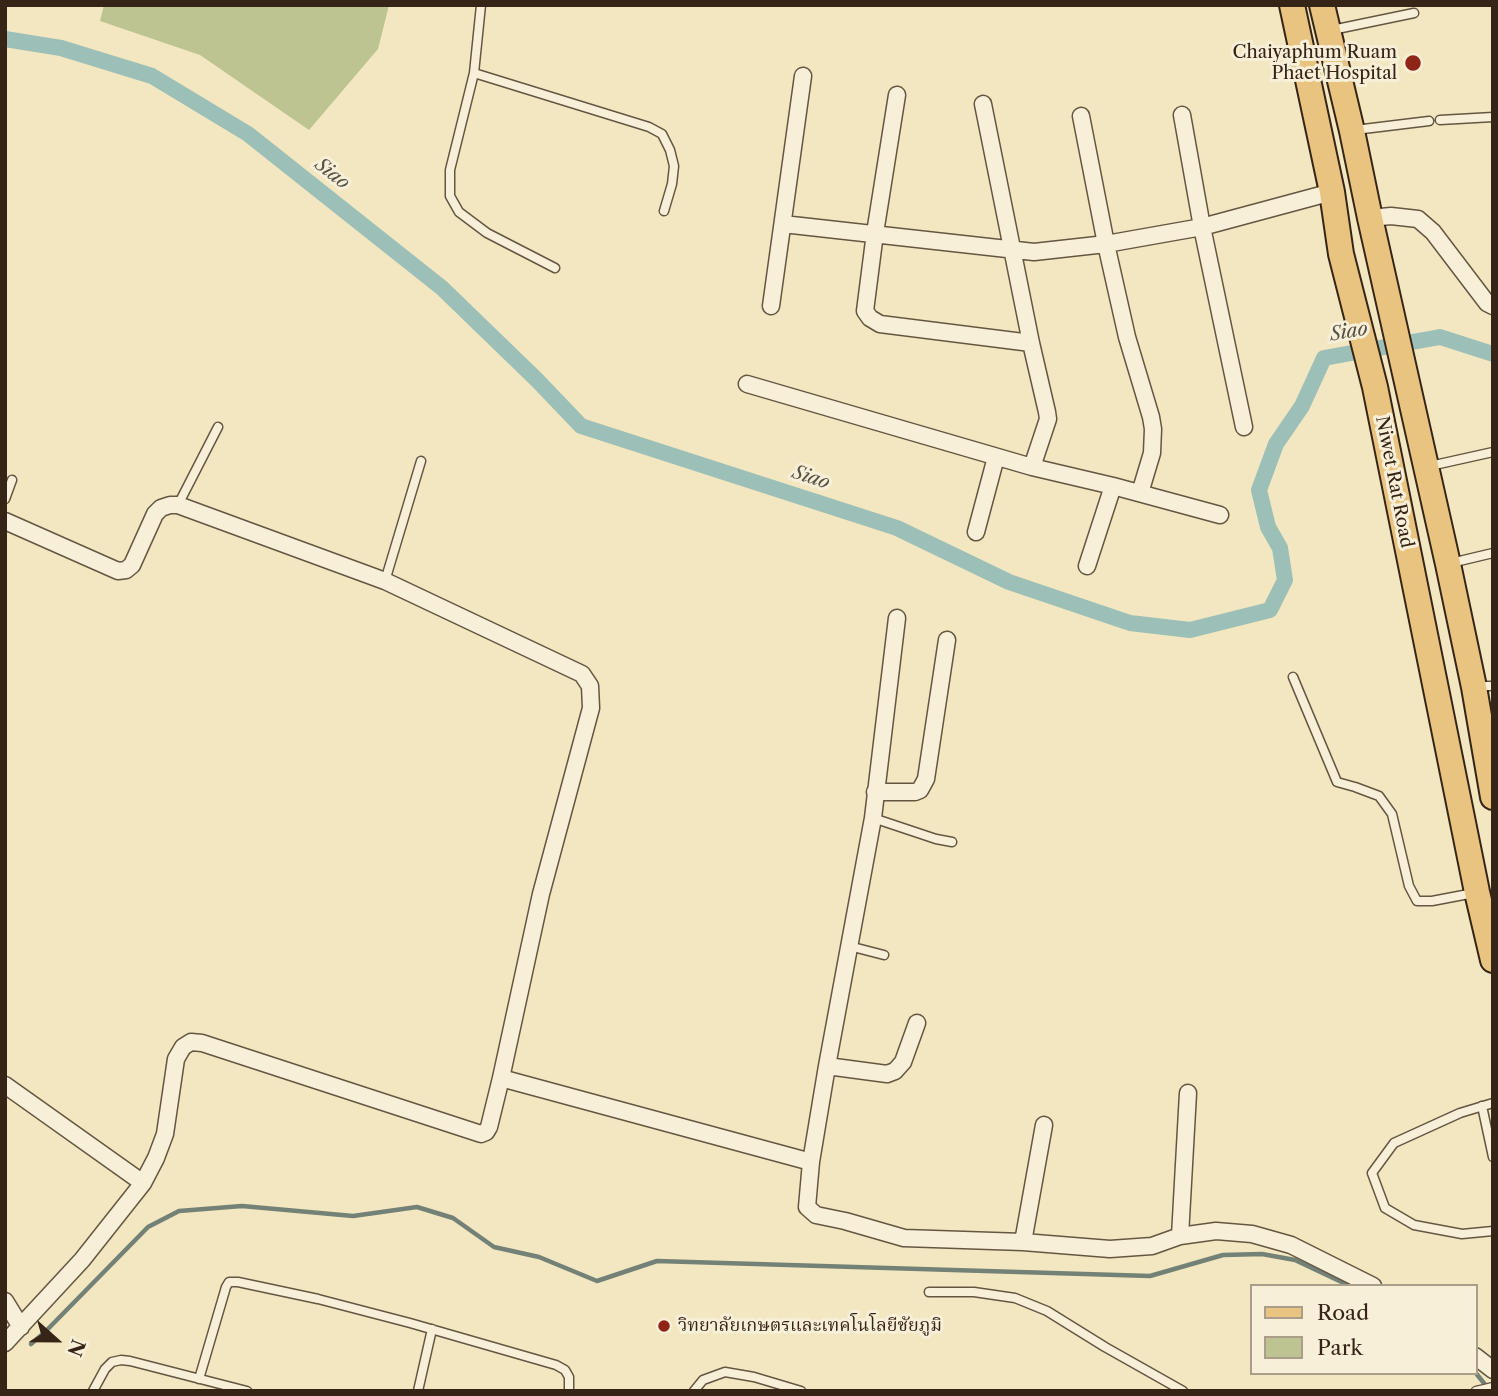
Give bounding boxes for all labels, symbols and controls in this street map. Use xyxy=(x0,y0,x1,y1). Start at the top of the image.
place label: Chaiyaphum Ruam Phaet Hospital xyxy=(1233,42,1397,84)
marker: Chaiyaphum Ruam Phaet Hospital xyxy=(1403,53,1423,73)
water label: Siao xyxy=(310,153,354,195)
water label: Siao xyxy=(1328,317,1370,347)
street label: Niwet Rat Road xyxy=(1371,414,1417,550)
water label: Siao xyxy=(789,461,833,495)
legend xyxy=(1250,1284,1477,1375)
text: Road xyxy=(1317,1300,1369,1325)
north arrow xyxy=(21,1305,91,1375)
place label: วิทยาลัยเกษตรและเทคโนโลยีชัยภูมิ xyxy=(678,1315,942,1337)
marker: วิทยาลัยเกษตรและเทคโนโลยีชัยภูมิ xyxy=(656,1318,672,1334)
text: Park xyxy=(1317,1335,1363,1360)
text: N xyxy=(62,1336,90,1360)

